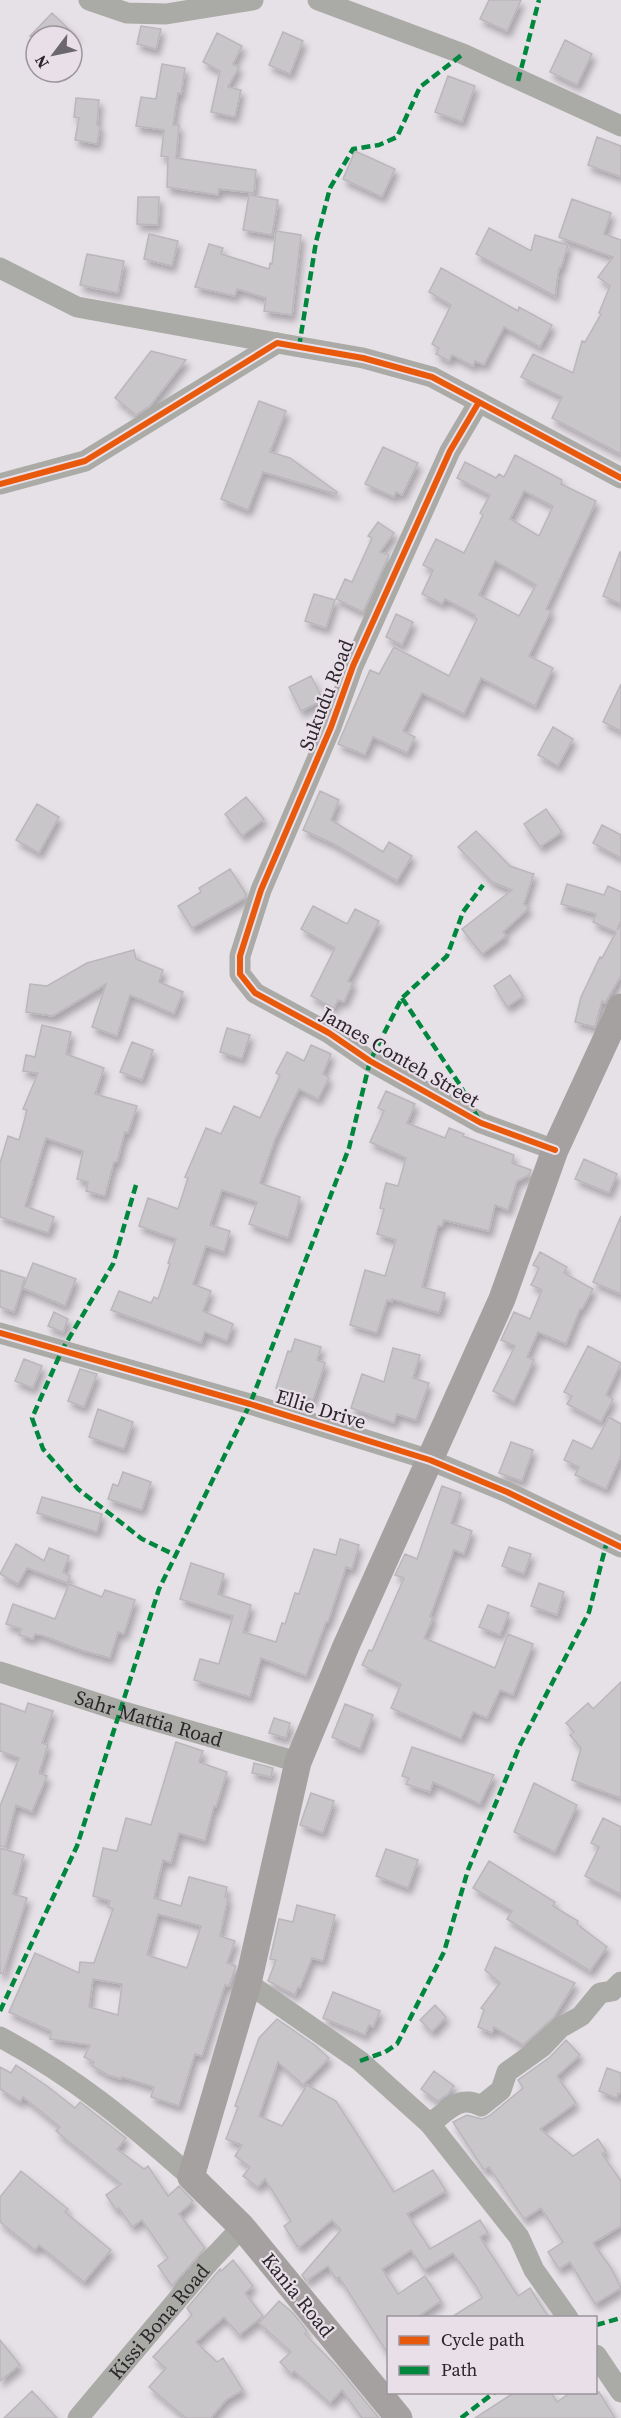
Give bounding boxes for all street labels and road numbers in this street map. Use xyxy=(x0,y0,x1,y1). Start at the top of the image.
street label: Sukudu Road xyxy=(292,635,360,755)
street label: James Conteh Street xyxy=(315,1000,485,1114)
street label: Ellie Drive xyxy=(272,1382,370,1436)
street label: Sahr Mattia Road xyxy=(71,1683,227,1754)
street label: Kania Road xyxy=(255,2247,341,2344)
street label: Kissi Bona Road xyxy=(102,2257,216,2385)

